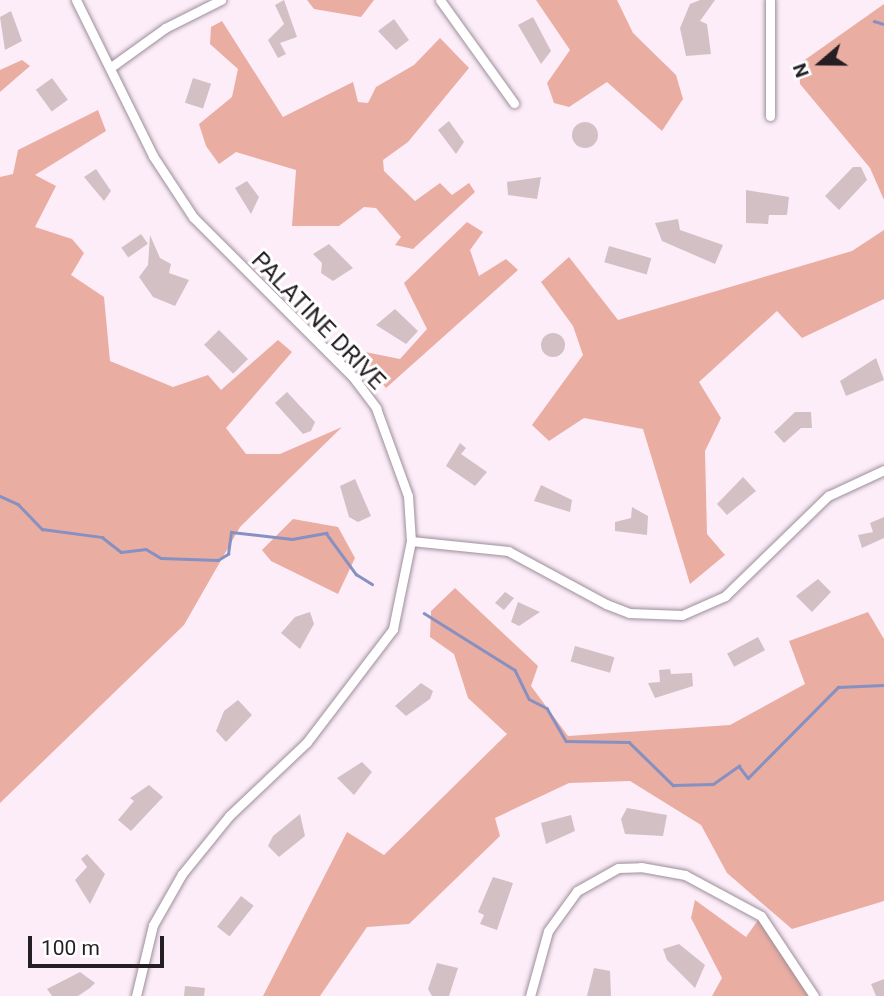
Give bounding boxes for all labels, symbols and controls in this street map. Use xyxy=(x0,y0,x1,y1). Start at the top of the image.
north arrow xyxy=(786,28,856,98)
text: N xyxy=(788,60,814,81)
street label: PALATINE DRIVE xyxy=(245,246,391,396)
scale bar xyxy=(32,922,168,966)
text: 100 m xyxy=(41,936,100,960)

